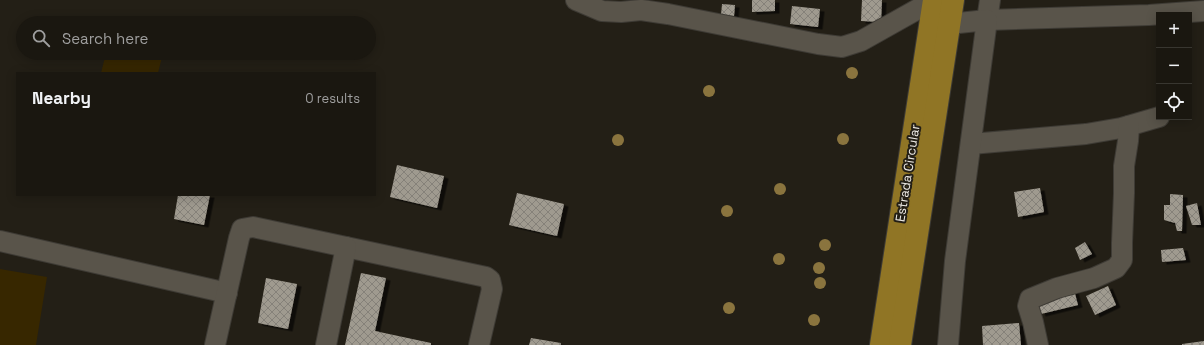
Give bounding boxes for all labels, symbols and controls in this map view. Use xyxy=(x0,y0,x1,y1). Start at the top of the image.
map controls xyxy=(1156,12,1192,120)
button: + xyxy=(1156,12,1192,48)
search box xyxy=(16,16,376,60)
icon: search xyxy=(30,27,52,49)
text: Search here xyxy=(62,29,148,48)
button: − xyxy=(1156,48,1192,84)
button: locate xyxy=(1156,84,1192,120)
text: Nearby xyxy=(32,87,91,109)
text: 0 results xyxy=(305,90,360,107)
street label: Estrada Circular xyxy=(891,123,924,223)

